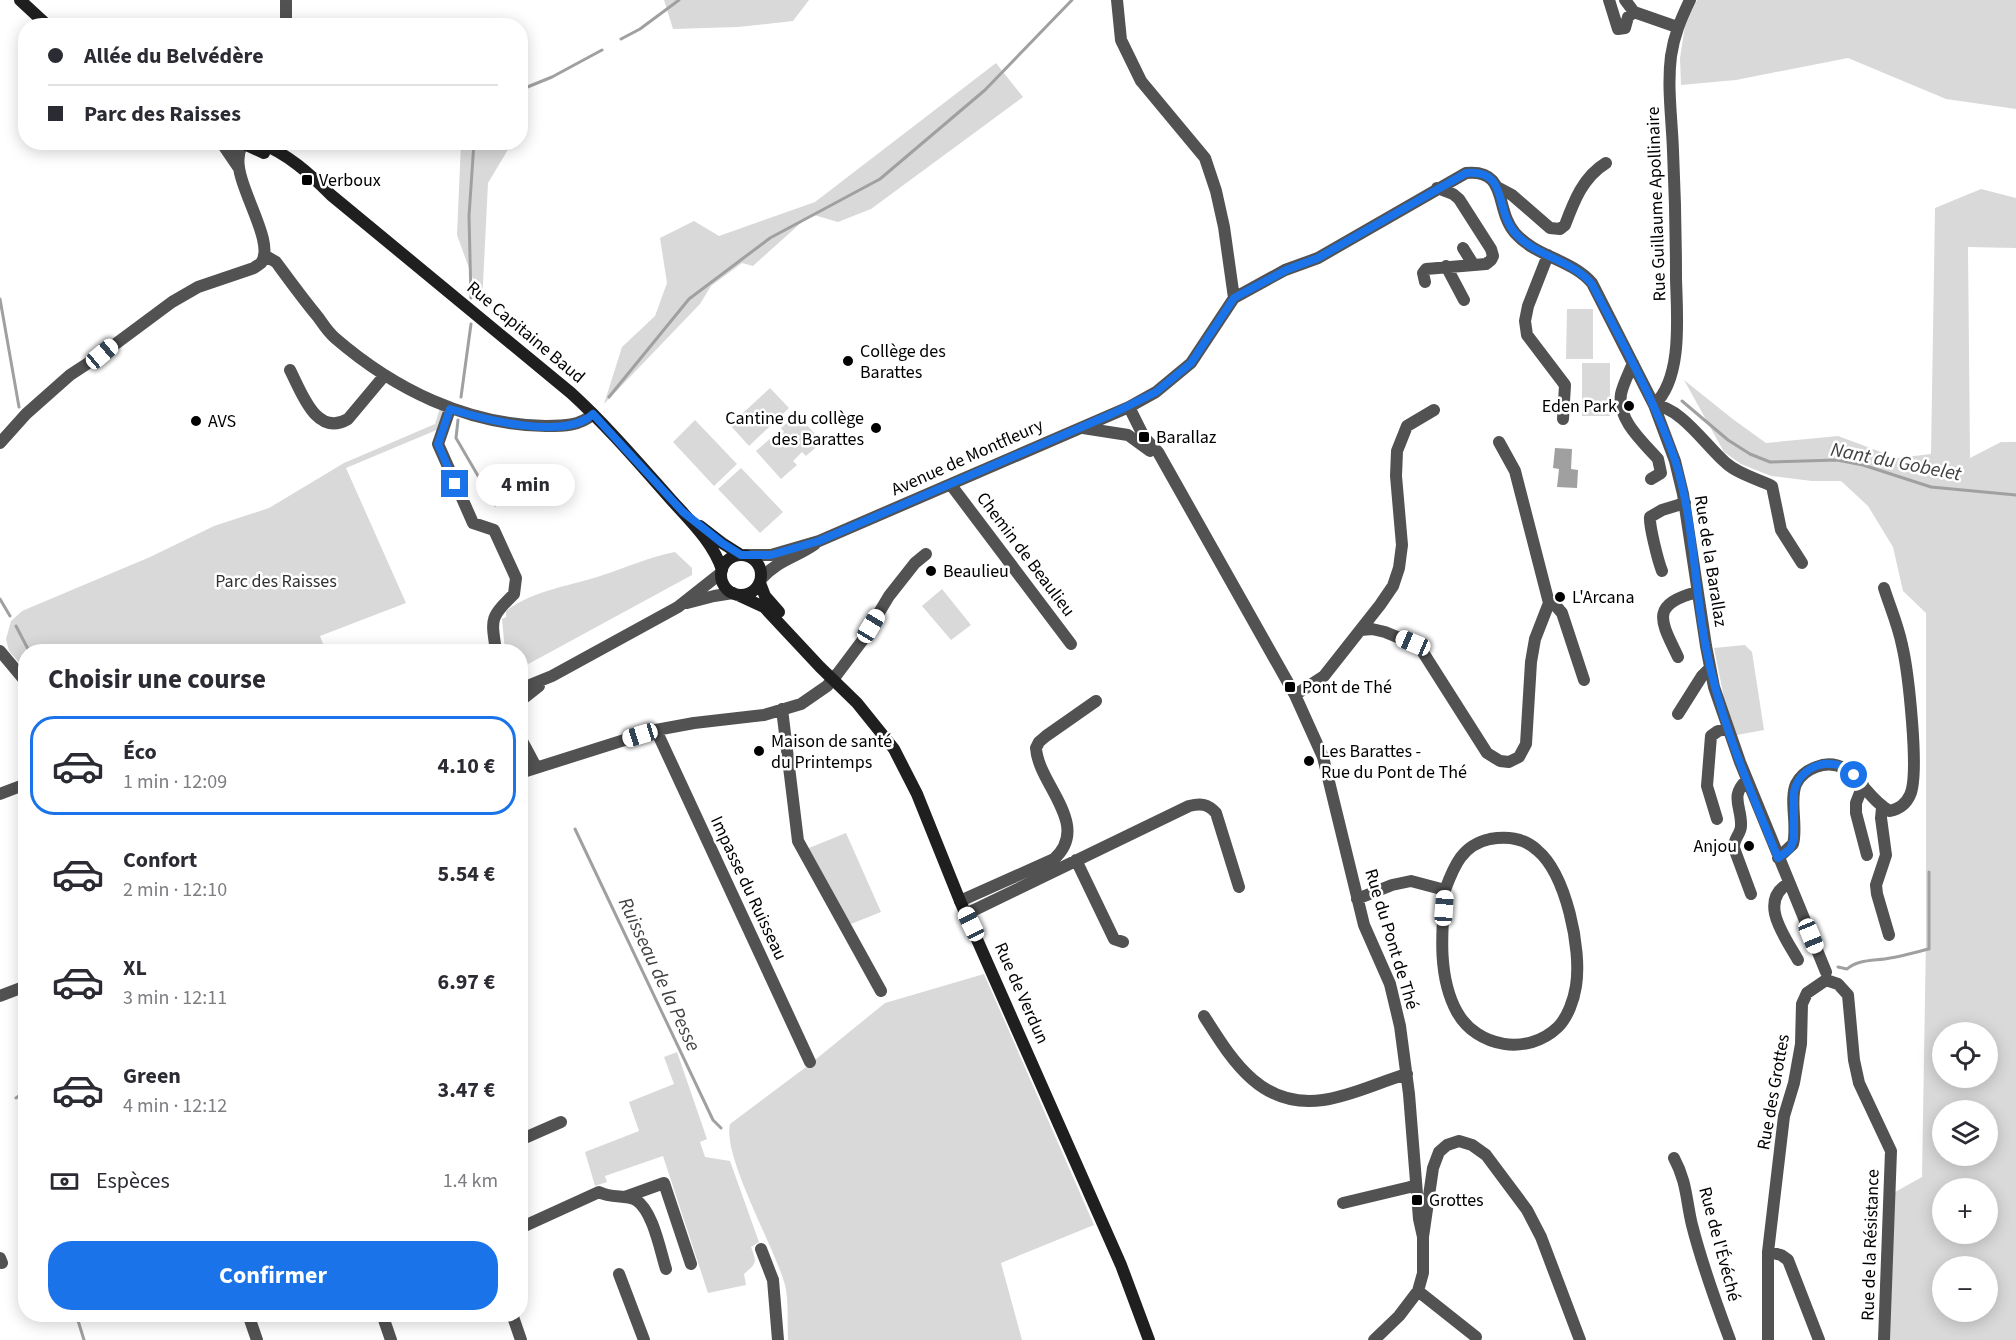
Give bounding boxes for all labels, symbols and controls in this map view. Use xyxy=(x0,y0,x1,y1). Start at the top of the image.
text: Allée du Belvédère xyxy=(84,40,264,72)
text: Parc des Raisses xyxy=(84,98,241,130)
street label: Rue Guillaume Apollinaire xyxy=(1641,106,1672,302)
place label: Verboux xyxy=(319,168,381,193)
marker: Verboux xyxy=(300,173,314,187)
street label: Rue Capitaine Baud xyxy=(461,275,590,389)
car xyxy=(82,336,122,372)
place label: Collège des Barattes xyxy=(860,339,946,385)
marker: Collège des Barattes xyxy=(841,354,855,368)
place label: Eden Park xyxy=(1542,394,1617,419)
marker: Eden Park xyxy=(1622,399,1636,413)
place label: Cantine du collège des Barattes xyxy=(725,406,864,452)
place label: AVS xyxy=(208,409,236,434)
street label: Avenue de Montfleury xyxy=(887,412,1048,502)
marker: AVS xyxy=(189,414,203,428)
marker: Cantine du collège des Barattes xyxy=(869,421,883,435)
place label: Barallaz xyxy=(1156,425,1217,450)
marker: Barallaz xyxy=(1137,430,1151,444)
water label: Nant du Gobelet xyxy=(1828,436,1964,488)
callout: 4 min xyxy=(476,463,575,505)
route end xyxy=(441,470,468,497)
text: 4 min xyxy=(501,471,550,499)
street label: Chemin de Beaulieu xyxy=(972,488,1080,620)
street label: Rue de la Barallaz xyxy=(1688,494,1733,629)
place label: Beaulieu xyxy=(943,560,1009,582)
marker: Beaulieu xyxy=(924,564,938,578)
park label: Parc des Raisses xyxy=(215,569,337,594)
place label: L'Arcana xyxy=(1572,585,1635,610)
marker: L'Arcana xyxy=(1553,590,1567,604)
car xyxy=(854,606,888,646)
car xyxy=(1393,628,1433,658)
text: Choisir une course xyxy=(48,660,266,699)
place label: Pont de Thé xyxy=(1302,675,1392,700)
marker: Pont de Thé xyxy=(1283,680,1297,694)
car xyxy=(620,721,660,749)
place label: Maison de santé du Printemps xyxy=(771,729,892,775)
text: Éco xyxy=(123,736,157,768)
icon: car xyxy=(51,739,105,793)
place label: Les Barattes - Rue du Pont de Thé xyxy=(1321,739,1467,785)
marker: Maison de santé du Printemps xyxy=(752,744,766,758)
text: 4.10 € xyxy=(438,750,495,782)
marker: Les Barattes - Rue du Pont de Thé xyxy=(1302,754,1316,768)
route start xyxy=(1840,761,1867,788)
text: 1 min · 12:09 xyxy=(123,768,227,796)
street label: Impasse du Ruisseau xyxy=(704,812,793,964)
place label: Anjou xyxy=(1693,834,1737,859)
marker: Anjou xyxy=(1742,839,1756,853)
text: Confort xyxy=(123,844,197,876)
icon: car xyxy=(51,847,105,901)
text: 5.54 € xyxy=(438,858,495,890)
street label: Rue du Pont de Thé xyxy=(1358,866,1425,1013)
text: 2 min · 12:10 xyxy=(123,876,227,904)
car xyxy=(1434,889,1454,927)
water label: Ruisseau de la Pesse xyxy=(611,893,707,1056)
car xyxy=(955,904,987,944)
car xyxy=(1796,916,1826,956)
street label: Rue de Verdun xyxy=(988,938,1055,1048)
text: XL xyxy=(123,952,147,984)
icon: car xyxy=(51,955,105,1009)
text: 6.97 € xyxy=(438,966,495,998)
text: 3 min · 12:11 xyxy=(123,984,227,1012)
map controls xyxy=(1932,1022,1998,1322)
button: locate xyxy=(1932,1022,1998,1088)
street label: Rue des Grottes xyxy=(1751,1032,1796,1152)
text: Green xyxy=(123,1060,181,1092)
icon: car xyxy=(51,1063,105,1117)
text: 3.47 € xyxy=(438,1074,495,1106)
text: 4 min · 12:12 xyxy=(123,1092,227,1120)
button: layers xyxy=(1932,1100,1998,1166)
icon: cash xyxy=(48,1165,81,1198)
text: Espèces xyxy=(96,1165,170,1197)
text: 1.4 km xyxy=(443,1167,498,1195)
street label: Rue de la Résistance xyxy=(1855,1169,1886,1321)
button: + xyxy=(1932,1178,1998,1244)
street label: Rue de l'Évéché xyxy=(1692,1184,1747,1304)
place label: Grottes xyxy=(1429,1188,1484,1213)
marker: Grottes xyxy=(1410,1193,1424,1207)
button: Confirmer xyxy=(48,1241,498,1310)
button: − xyxy=(1932,1256,1998,1322)

